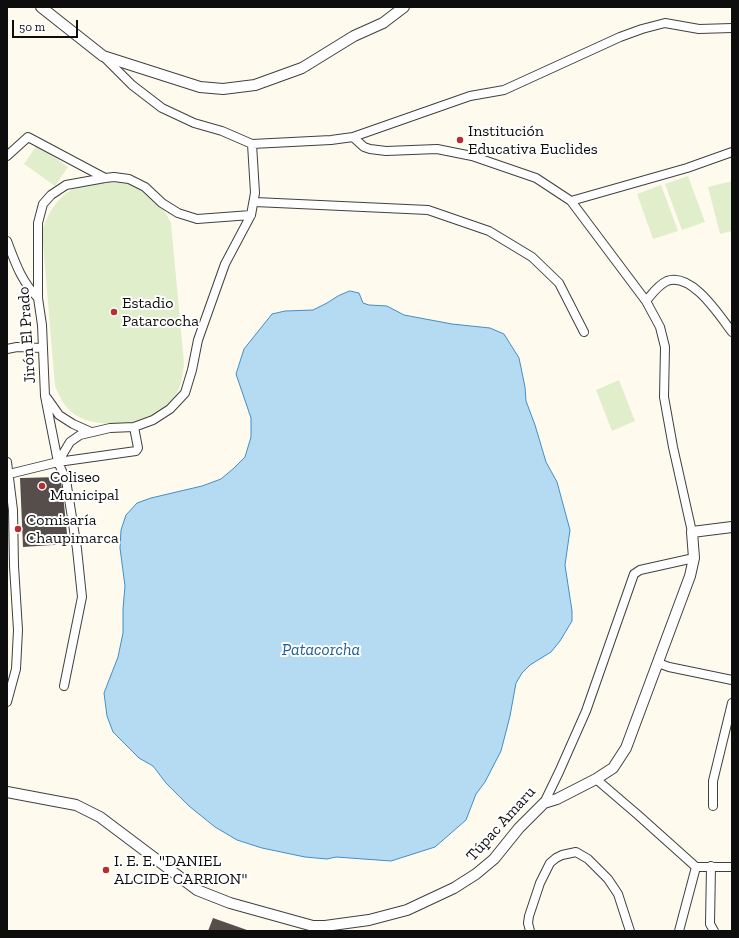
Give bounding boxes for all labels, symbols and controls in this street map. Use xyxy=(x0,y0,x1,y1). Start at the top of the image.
scale bar xyxy=(14,12,80,38)
text: 50 m xyxy=(19,20,45,34)
place label: Institución Educativa Euclides xyxy=(468,121,598,159)
marker: Institución Educativa Euclides xyxy=(455,135,465,145)
street label: Jirón El Prado xyxy=(14,286,40,384)
place label: Estadio Patarcocha xyxy=(122,293,199,331)
marker: Estadio Patarcocha xyxy=(109,307,119,317)
place label: Coliseo Municipal xyxy=(50,467,119,505)
marker: Coliseo Municipal xyxy=(37,481,47,491)
place label: Comisaría Chaupimarca xyxy=(26,510,119,548)
marker: Comisaría Chaupimarca xyxy=(13,524,23,534)
water label: Patacorcha xyxy=(282,640,360,660)
street label: Túpac Amaru xyxy=(462,783,540,865)
place label: I. E. E. "DANIEL ALCIDE CARRION" xyxy=(114,851,247,889)
marker: I. E. E. "DANIEL ALCIDE CARRION" xyxy=(101,865,111,875)

